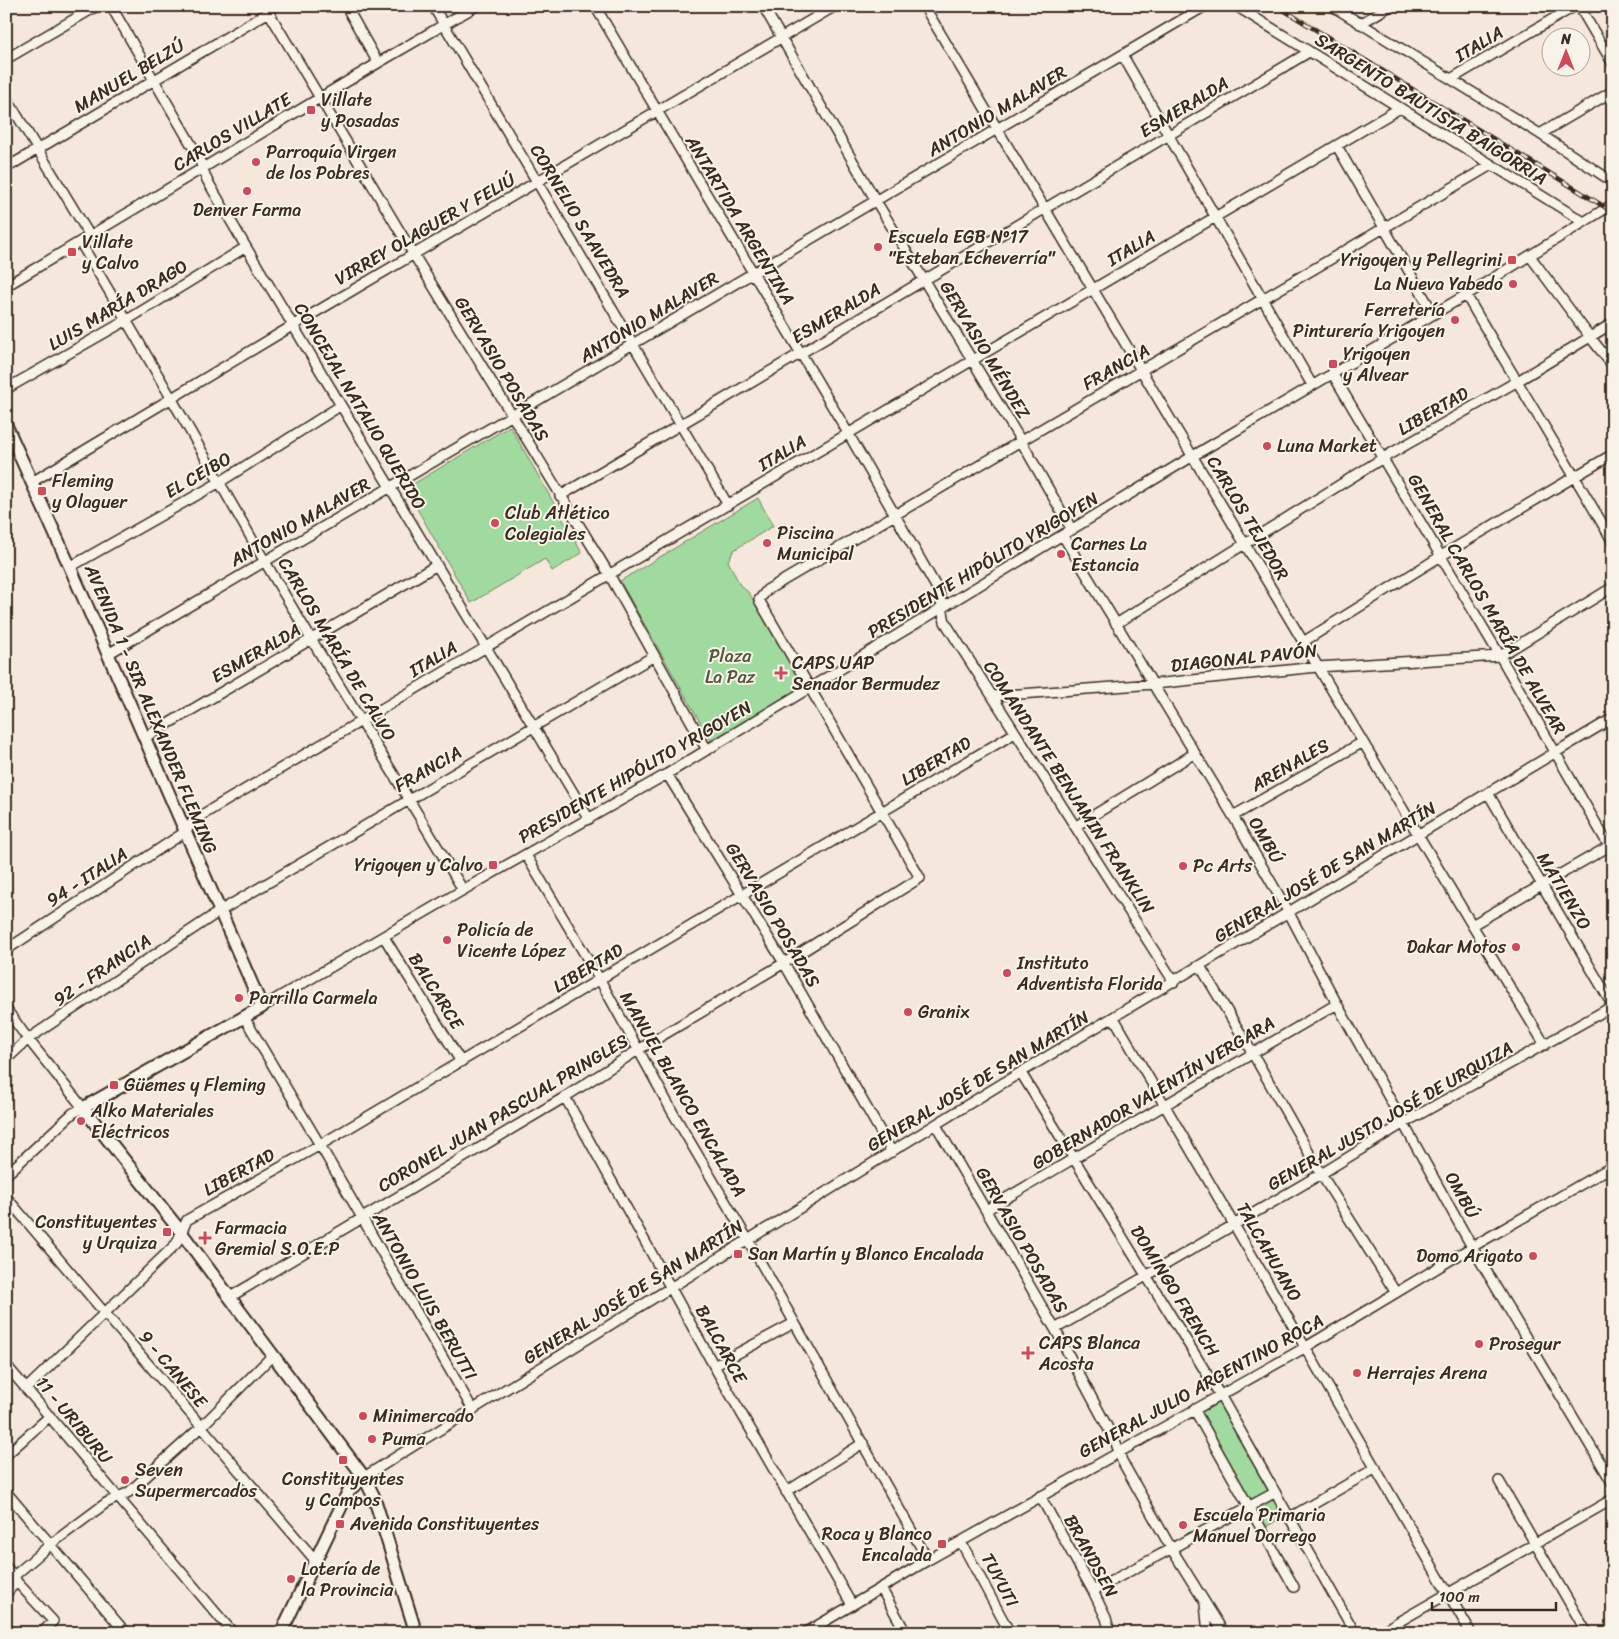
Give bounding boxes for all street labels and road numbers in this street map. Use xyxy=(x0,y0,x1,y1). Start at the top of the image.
street label: ITALIA xyxy=(1447,17,1510,72)
street label: SARGENTO BAUTISTA BAIGORRIA xyxy=(1308,24,1554,194)
street label: MANUEL BELZÚ xyxy=(67,30,192,122)
street label: ANTONIO MALAVER xyxy=(920,57,1073,166)
street label: ESMERALDA xyxy=(1133,68,1235,146)
street label: CARLOS VILLATE xyxy=(166,83,299,180)
street label: ANTARTIDA ARGENTINA xyxy=(676,128,804,311)
street label: CORNELIO SAAVEDRA xyxy=(521,138,639,304)
street label: VIRREY OLAGUER Y FELIÚ xyxy=(328,163,523,294)
street label: ITALIA xyxy=(1099,221,1162,276)
street label: LUIS MARÍA DRAGO xyxy=(42,250,194,360)
street label: ANTONIO MALAVER xyxy=(572,263,725,372)
street label: ESMERALDA xyxy=(785,274,887,352)
street label: GERVASIO MÉNDEZ xyxy=(931,275,1039,426)
street label: GERVASIO POSADAS xyxy=(446,290,558,448)
street label: CONCEJAL NATALIO QUERIDO xyxy=(285,296,435,516)
street label: FRANCIA xyxy=(1076,335,1156,399)
street label: LIBERTAD xyxy=(1391,378,1475,444)
street label: ITALIA xyxy=(750,426,813,481)
street label: EL CEIBO xyxy=(158,443,238,507)
street label: CARLOS TEJEDOR xyxy=(1198,449,1298,587)
street label: GENERAL CARLOS MARÍA DE ALVEAR xyxy=(1399,467,1575,741)
street label: ANTONIO MALAVER xyxy=(223,469,377,576)
street label: PRESIDENTE HIPÓLITO YRIGOYEN xyxy=(861,483,1105,647)
street label: CARLOS MARÍA DE CALVO xyxy=(269,551,405,747)
street label: AVENIDA 1 - SIR ALEXANDER FLEMING xyxy=(75,558,227,859)
street label: ESMERALDA xyxy=(205,614,307,692)
street label: ITALIA xyxy=(401,632,464,687)
street label: DIAGONAL PAVÓN xyxy=(1169,634,1319,682)
street label: COMANDANTE BENJAMIN FRANKLIN xyxy=(975,654,1164,921)
street label: PRESIDENTE HIPÓLITO YRIGOYEN xyxy=(512,692,758,852)
street label: LIBERTAD xyxy=(894,727,978,795)
street label: ARENALES xyxy=(1244,729,1336,801)
street label: FRANCIA xyxy=(388,737,468,801)
street label: GENERAL JOSÉ DE SAN MARTÍN xyxy=(1207,792,1443,951)
street label: OMBÚ xyxy=(1240,810,1293,871)
street label: GERVASIO POSADAS xyxy=(717,836,829,994)
street label: 94 - ITALIA xyxy=(40,838,134,916)
street label: MATIENZO xyxy=(1528,846,1600,936)
street label: 92 - FRANCIA xyxy=(46,925,158,1015)
street label: LIBERTAD xyxy=(546,934,630,1002)
street label: BALCARCE xyxy=(400,946,473,1037)
street label: MANUEL BLANCO ENCALADA xyxy=(611,985,755,1203)
street label: GENERAL JOSÉ DE SAN MARTÍN xyxy=(860,1001,1096,1160)
street label: GOBERNADOR VALENTÍN VERGARA xyxy=(1025,1007,1281,1179)
street label: CORONEL JUAN PASCUAL PRINGLES xyxy=(371,1025,635,1201)
street label: GENERAL JUSTO JOSÉ DE URQUIZA xyxy=(1261,1032,1519,1200)
street label: LIBERTAD xyxy=(197,1139,281,1205)
street label: GERVASIO POSADAS xyxy=(967,1160,1077,1320)
street label: OMBÚ xyxy=(1436,1165,1489,1225)
street label: TALCAHUANO xyxy=(1227,1196,1311,1308)
street label: ANTONIO LUIS BERUTTI xyxy=(363,1205,487,1387)
street label: GENERAL JOSÉ DE SAN MARTÍN xyxy=(516,1210,750,1373)
street label: DOMINGO FRENCH xyxy=(1122,1219,1229,1364)
street label: BALCARCE xyxy=(686,1299,756,1390)
street label: GENERAL JULIO ARGENTINO ROCA xyxy=(1072,1305,1330,1467)
street label: 9 - CANESE xyxy=(131,1323,216,1416)
street label: 11 - URIBURU xyxy=(27,1369,121,1472)
street label: BRANDSEN xyxy=(1055,1508,1127,1604)
street label: TUYUTI xyxy=(972,1547,1028,1614)

